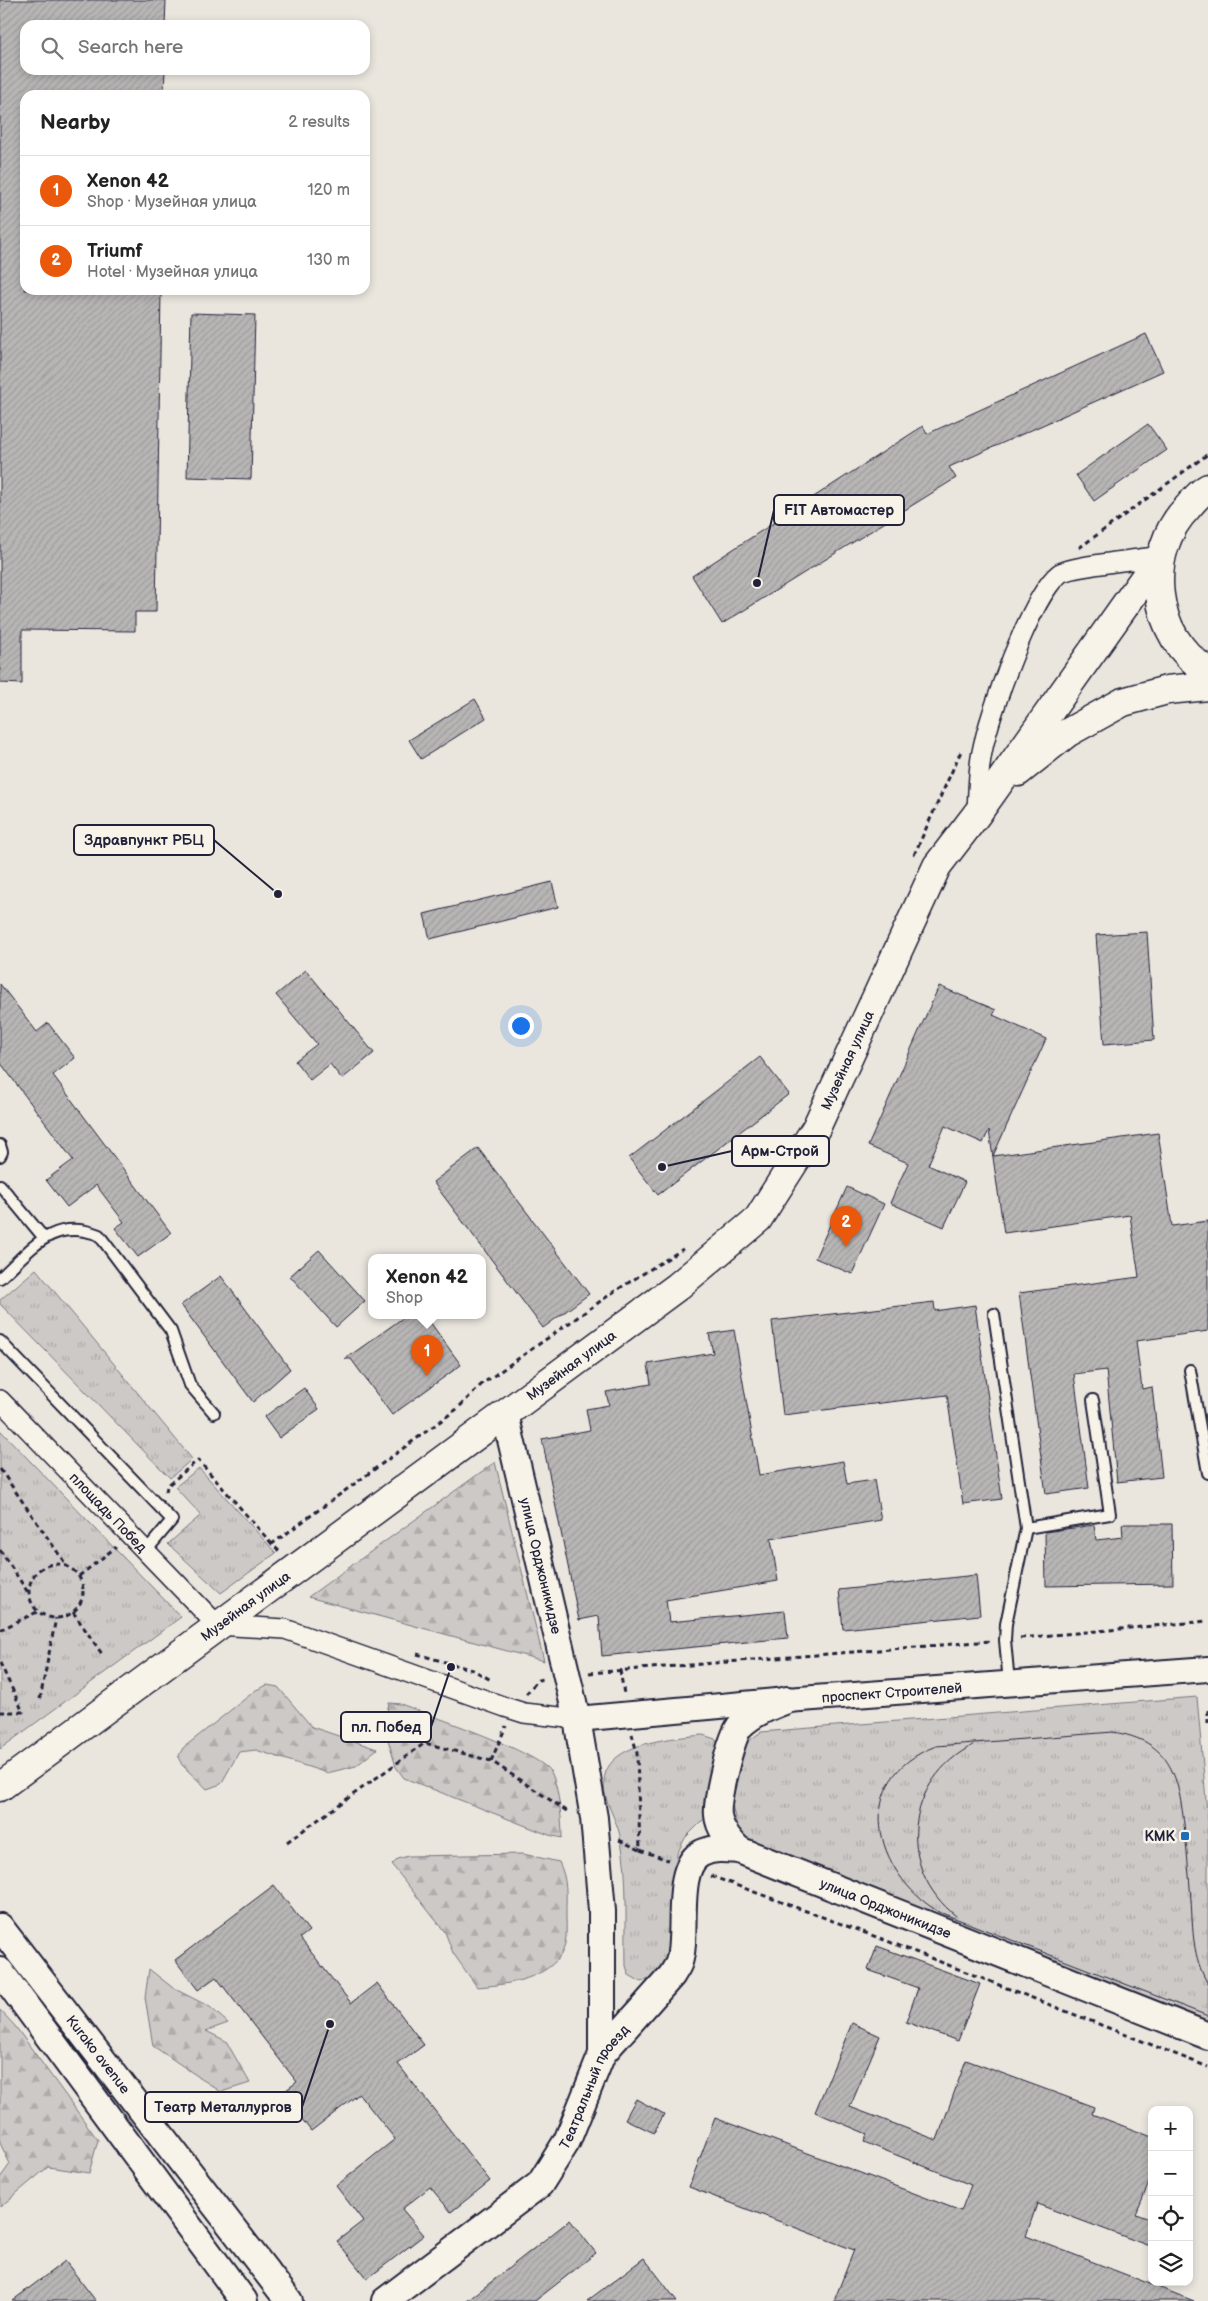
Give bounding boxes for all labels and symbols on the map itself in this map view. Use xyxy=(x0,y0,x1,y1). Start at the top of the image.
callout: FIT Автомастер xyxy=(774,495,904,525)
text: FIT Автомастер xyxy=(784,501,894,520)
callout: Здравпункт РБЦ xyxy=(74,825,214,855)
text: Здравпункт РБЦ xyxy=(84,831,204,850)
street label: Музейная улица xyxy=(817,1007,878,1112)
your location xyxy=(508,1013,534,1039)
callout: Арм-Строй xyxy=(732,1136,829,1166)
text: Арм-Строй xyxy=(740,1142,819,1161)
pin: 2 xyxy=(830,1206,862,1247)
street label: Музейная улица xyxy=(523,1326,620,1404)
pin: 1 xyxy=(411,1335,443,1376)
street label: площадь Побед xyxy=(66,1469,151,1556)
street label: улица Орджоникидзе xyxy=(517,1496,565,1636)
street label: Музейная улица xyxy=(197,1567,294,1645)
street label: проспект Строителей xyxy=(821,1679,963,1706)
callout: пл. Побед xyxy=(341,1712,431,1742)
text: пл. Побед xyxy=(351,1718,421,1737)
place label: КМК xyxy=(1144,1828,1176,1845)
marker: КМК xyxy=(1179,1830,1191,1842)
street label: улица Орджоникидзе xyxy=(818,1875,954,1942)
street label: Kurako avenue xyxy=(63,2012,134,2097)
street label: Театральный проезд xyxy=(556,2021,633,2152)
callout: Театр Металлургов xyxy=(145,2092,302,2122)
text: Театр Металлургов xyxy=(154,2098,292,2117)

